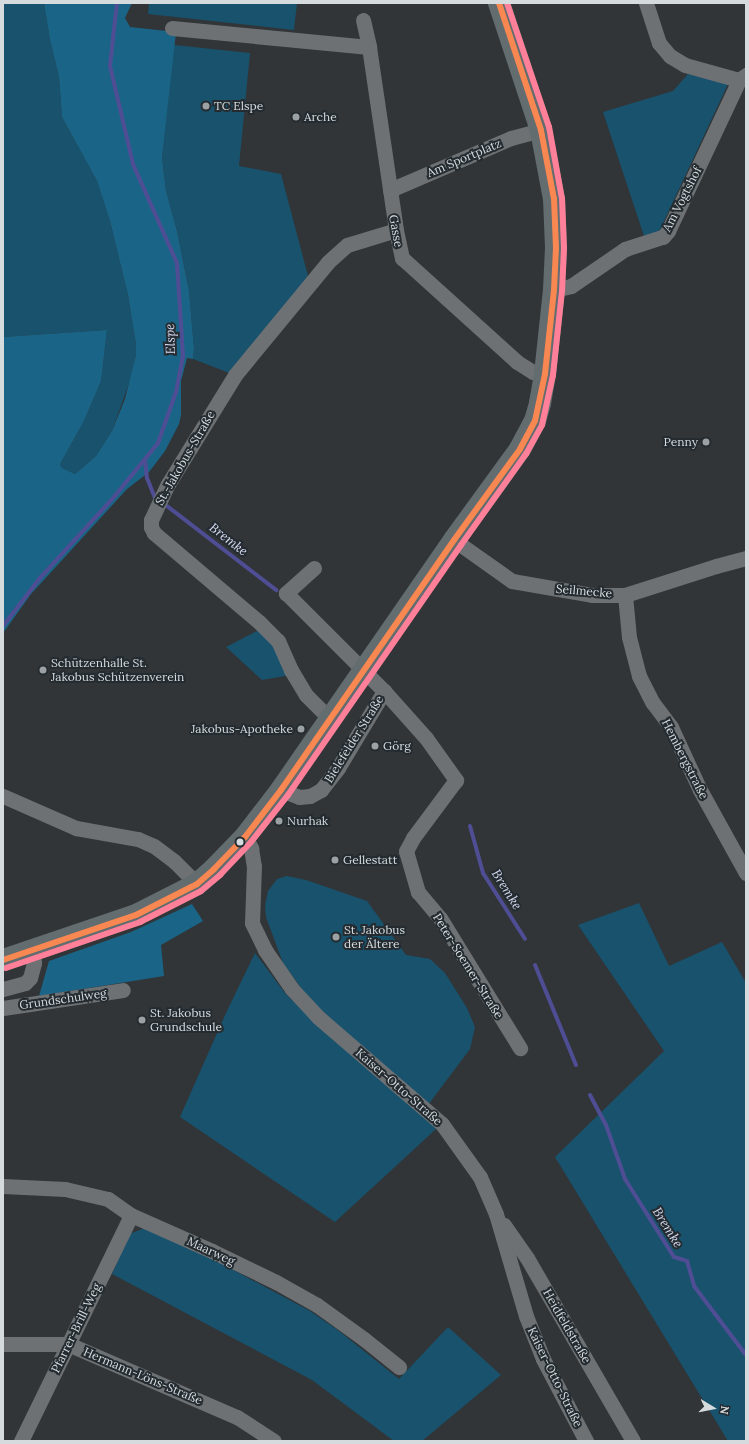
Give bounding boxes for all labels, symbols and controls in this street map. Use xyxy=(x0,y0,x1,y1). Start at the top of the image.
place label: TC Elspe xyxy=(214,99,263,113)
marker: TC Elspe xyxy=(201,101,211,111)
place label: Arche xyxy=(304,110,337,124)
marker: Arche xyxy=(291,112,301,122)
street label: Am Sportplatz xyxy=(425,136,503,180)
street label: Am Vogtshof xyxy=(660,164,704,234)
street label: Gasse xyxy=(386,214,406,248)
water label: Elspe xyxy=(163,323,179,355)
street label: St.-Jakobus-Straße xyxy=(152,408,218,508)
place label: Penny xyxy=(664,435,698,449)
marker: Penny xyxy=(701,437,711,447)
water label: Bremke xyxy=(206,520,250,560)
street label: Seilmecke xyxy=(555,581,613,601)
place label: Schützenhalle St. Jakobus Schützenverein xyxy=(51,656,184,684)
marker: Schützenhalle St. Jakobus Schützenverein xyxy=(38,665,48,675)
street label: Bielefelder Straße xyxy=(321,693,387,785)
street label: Hembergstraße xyxy=(659,717,711,801)
place label: Jakobus-Apotheke xyxy=(191,722,293,736)
marker: Jakobus-Apotheke xyxy=(296,724,306,734)
place label: Görg xyxy=(383,739,411,753)
marker: Görg xyxy=(370,741,380,751)
place label: Nurhak xyxy=(287,814,328,828)
marker: Nurhak xyxy=(274,816,284,826)
unlabelled marker xyxy=(235,837,245,847)
place label: Gellestatt xyxy=(343,853,397,867)
marker: Gellestatt xyxy=(330,855,340,865)
water label: Bremke xyxy=(488,867,524,913)
street label: Peter-Soemer-Straße xyxy=(430,911,506,1021)
place label: St. Jakobus der Ältere xyxy=(344,923,405,951)
marker: St. Jakobus der Ältere xyxy=(331,932,341,942)
street label: Grundschulweg xyxy=(18,986,108,1012)
place label: St. Jakobus Grundschule xyxy=(150,1006,222,1034)
marker: St. Jakobus Grundschule xyxy=(137,1015,147,1025)
street label: Kaiser-Otto-Straße xyxy=(353,1046,445,1128)
water label: Bremke xyxy=(649,1205,685,1251)
street label: Maarweg xyxy=(185,1234,237,1268)
street label: Pfarrer-Brill-Weg xyxy=(48,1281,104,1375)
street label: Heidfeldstraße xyxy=(540,1286,594,1366)
street label: Kaiser-Otto-Straße xyxy=(524,1324,586,1430)
street label: Hermann-Löns-Straße xyxy=(81,1344,205,1408)
north arrow xyxy=(693,1388,733,1428)
text: N xyxy=(717,1405,732,1415)

